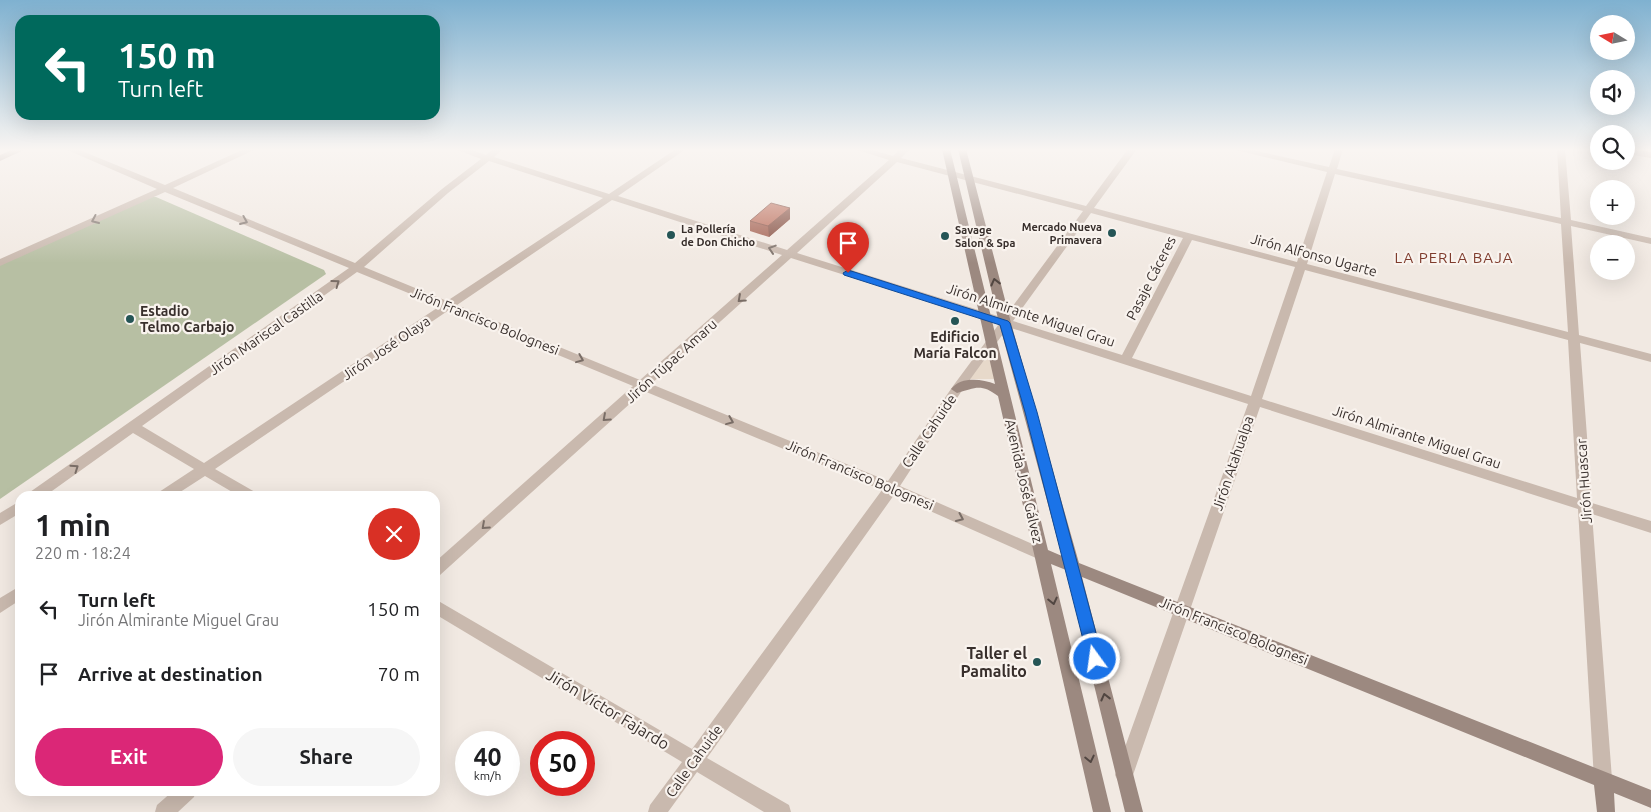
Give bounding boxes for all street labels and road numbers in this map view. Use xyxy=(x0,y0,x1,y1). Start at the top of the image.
street label: Jirón Alfonso Ugarte xyxy=(1249,230,1379,280)
street label: Pasaje Cáceres xyxy=(1123,233,1179,323)
street label: Jirón Almirante Miguel Grau xyxy=(945,280,1117,350)
street label: Jirón Francisco Bolognesi xyxy=(408,284,562,358)
street label: Jirón Mariscal Castilla xyxy=(206,288,326,378)
street label: Jirón José Olaya xyxy=(339,313,433,383)
street label: Jirón Túpac Amaru xyxy=(622,316,720,406)
street label: Calle Cahuide xyxy=(899,391,959,471)
street label: Jirón Almirante Miguel Grau xyxy=(1331,402,1503,472)
street label: Jirón Atahualpa xyxy=(1209,414,1257,512)
street label: Avenida José Gálvez xyxy=(1002,418,1046,544)
street label: Jirón Francisco Bolognesi xyxy=(784,437,936,513)
street label: Jirón Huascar xyxy=(1573,437,1595,524)
street label: Jirón Francisco Bolognesi xyxy=(1157,594,1311,668)
street label: Jirón Víctor Fajardo xyxy=(543,665,673,753)
street label: Calle Cahuide xyxy=(662,722,726,800)

